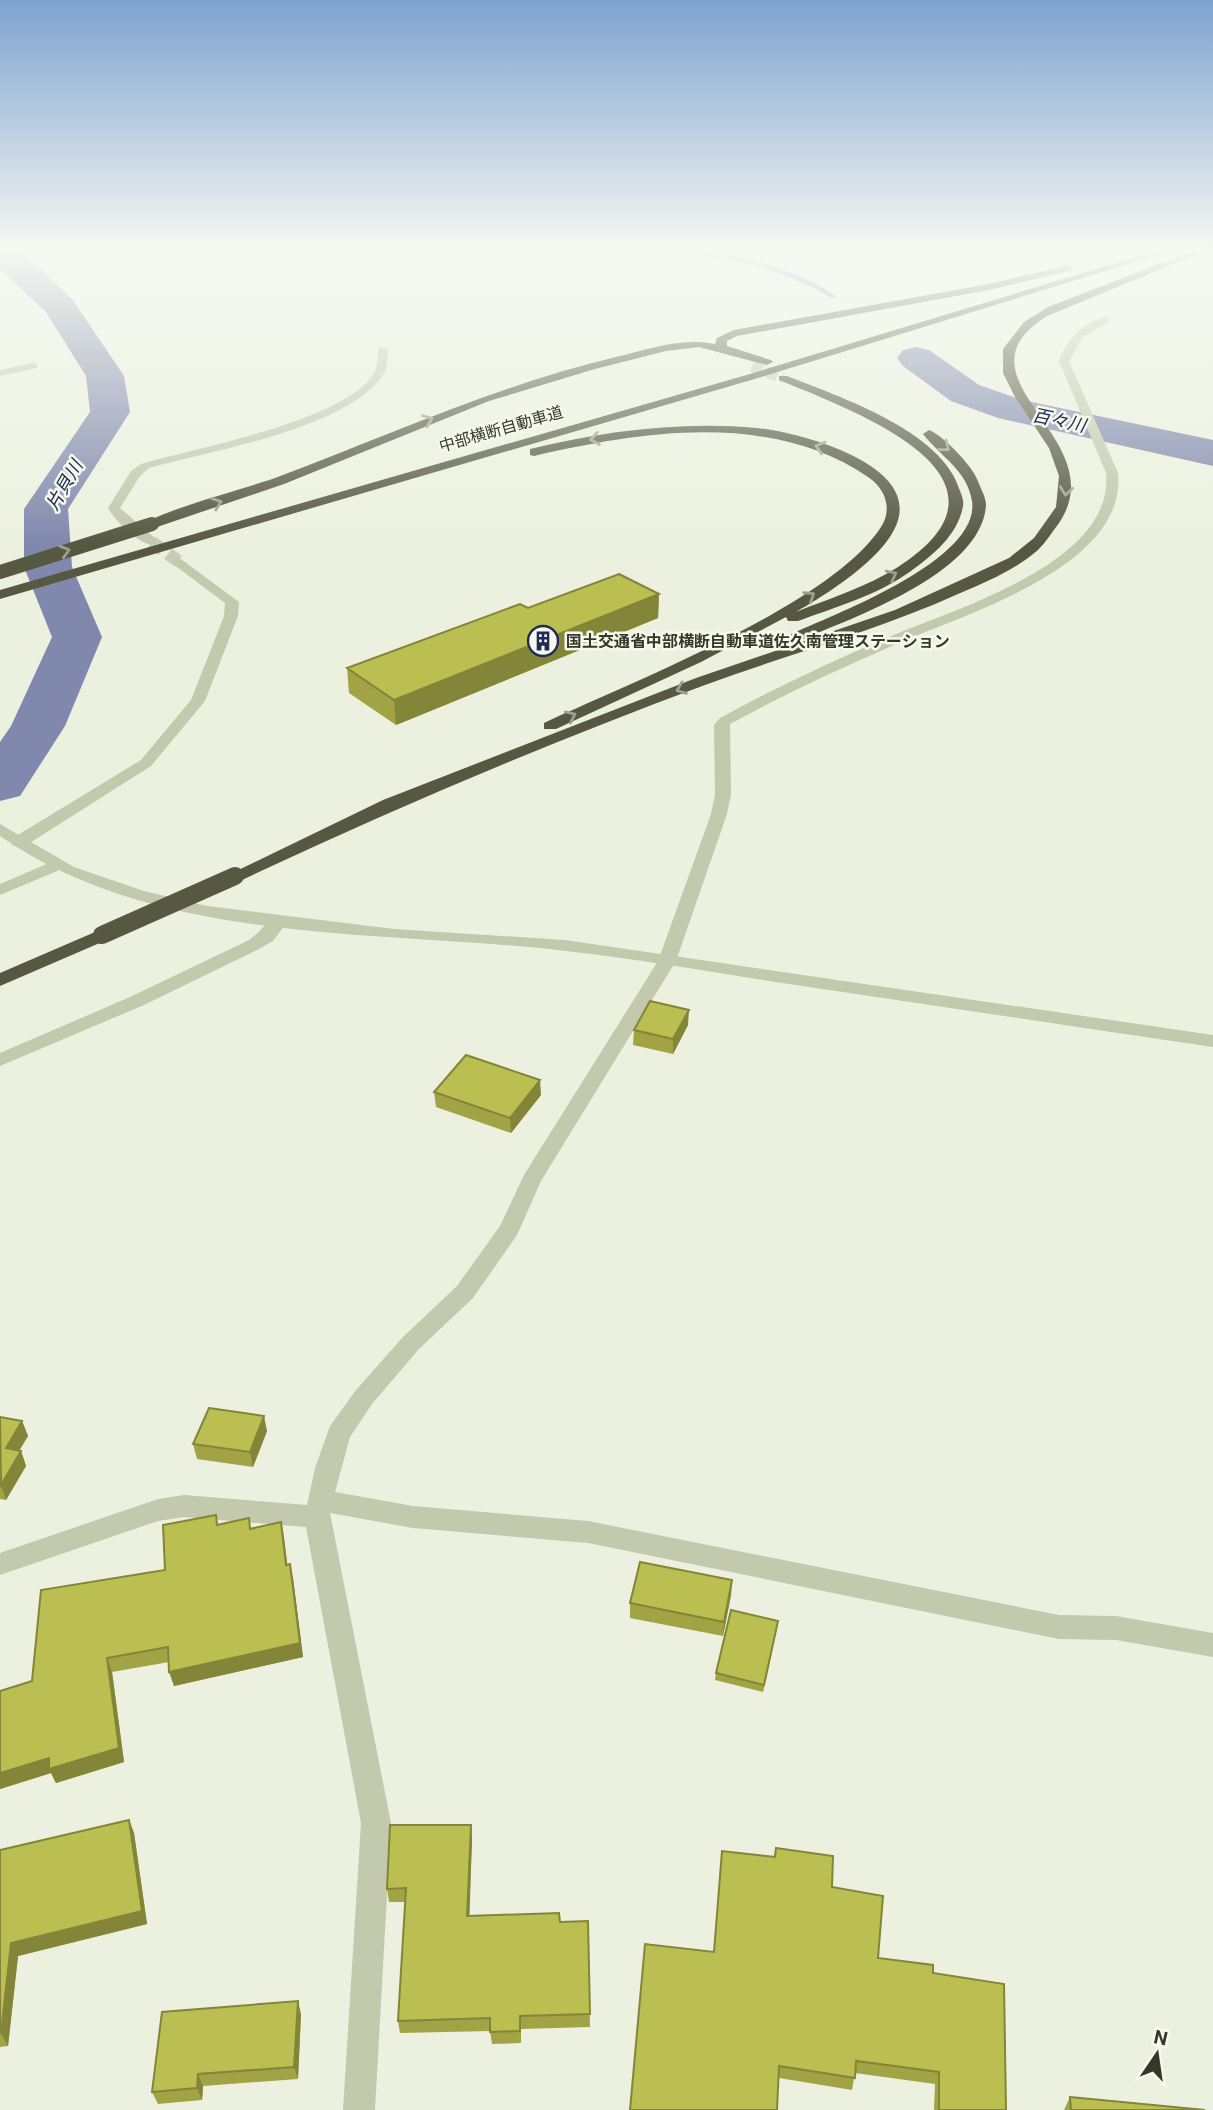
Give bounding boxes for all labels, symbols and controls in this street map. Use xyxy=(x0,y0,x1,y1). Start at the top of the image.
street label: 中部横断自動車道 xyxy=(437,402,565,456)
water label: 百々川 xyxy=(1030,404,1090,436)
one-way arrow xyxy=(421,414,434,428)
one-way arrow xyxy=(589,431,601,446)
one-way arrow xyxy=(937,438,950,451)
one-way arrow xyxy=(814,440,826,455)
water label: 片貝川 xyxy=(41,455,88,514)
one-way arrow xyxy=(1059,485,1074,497)
one-way arrow xyxy=(210,497,222,511)
one-way arrow xyxy=(59,545,71,560)
one-way arrow xyxy=(885,570,897,584)
one-way arrow xyxy=(802,591,815,604)
building icon: 国土交通省中部横断自動車道佐久南管理ステーション xyxy=(526,624,560,658)
place label: 国土交通省中部横断自動車道佐久南管理ステーション xyxy=(566,632,950,651)
one-way arrow xyxy=(675,681,688,695)
one-way arrow xyxy=(564,711,576,725)
north arrow xyxy=(1122,2019,1192,2089)
text: N xyxy=(1152,2025,1170,2051)

